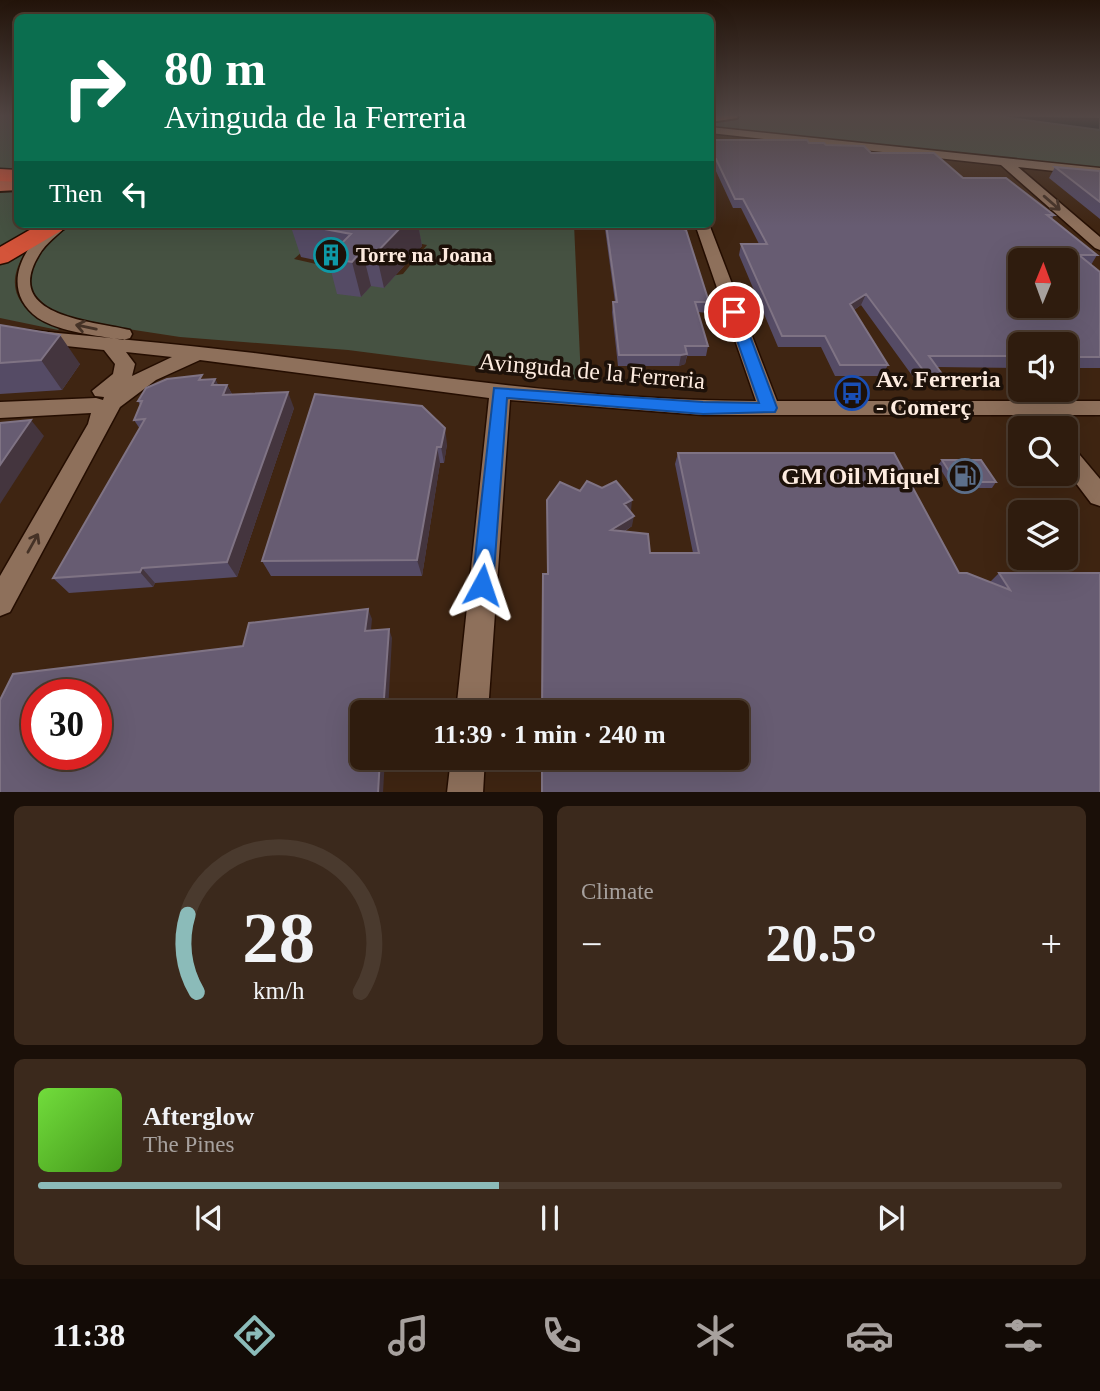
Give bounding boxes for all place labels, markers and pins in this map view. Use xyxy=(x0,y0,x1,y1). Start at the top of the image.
building icon: Torre na Joana xyxy=(312,236,350,274)
place label: Torre na Joana xyxy=(356,243,493,267)
pin xyxy=(704,282,764,342)
place label: Av. Ferreria - Comerç xyxy=(876,366,1000,420)
bus stop icon: Av. Ferreria - Comerç xyxy=(833,374,871,412)
fuel station icon: GM Oil Miquel xyxy=(946,457,984,495)
place label: GM Oil Miquel xyxy=(781,463,940,489)

